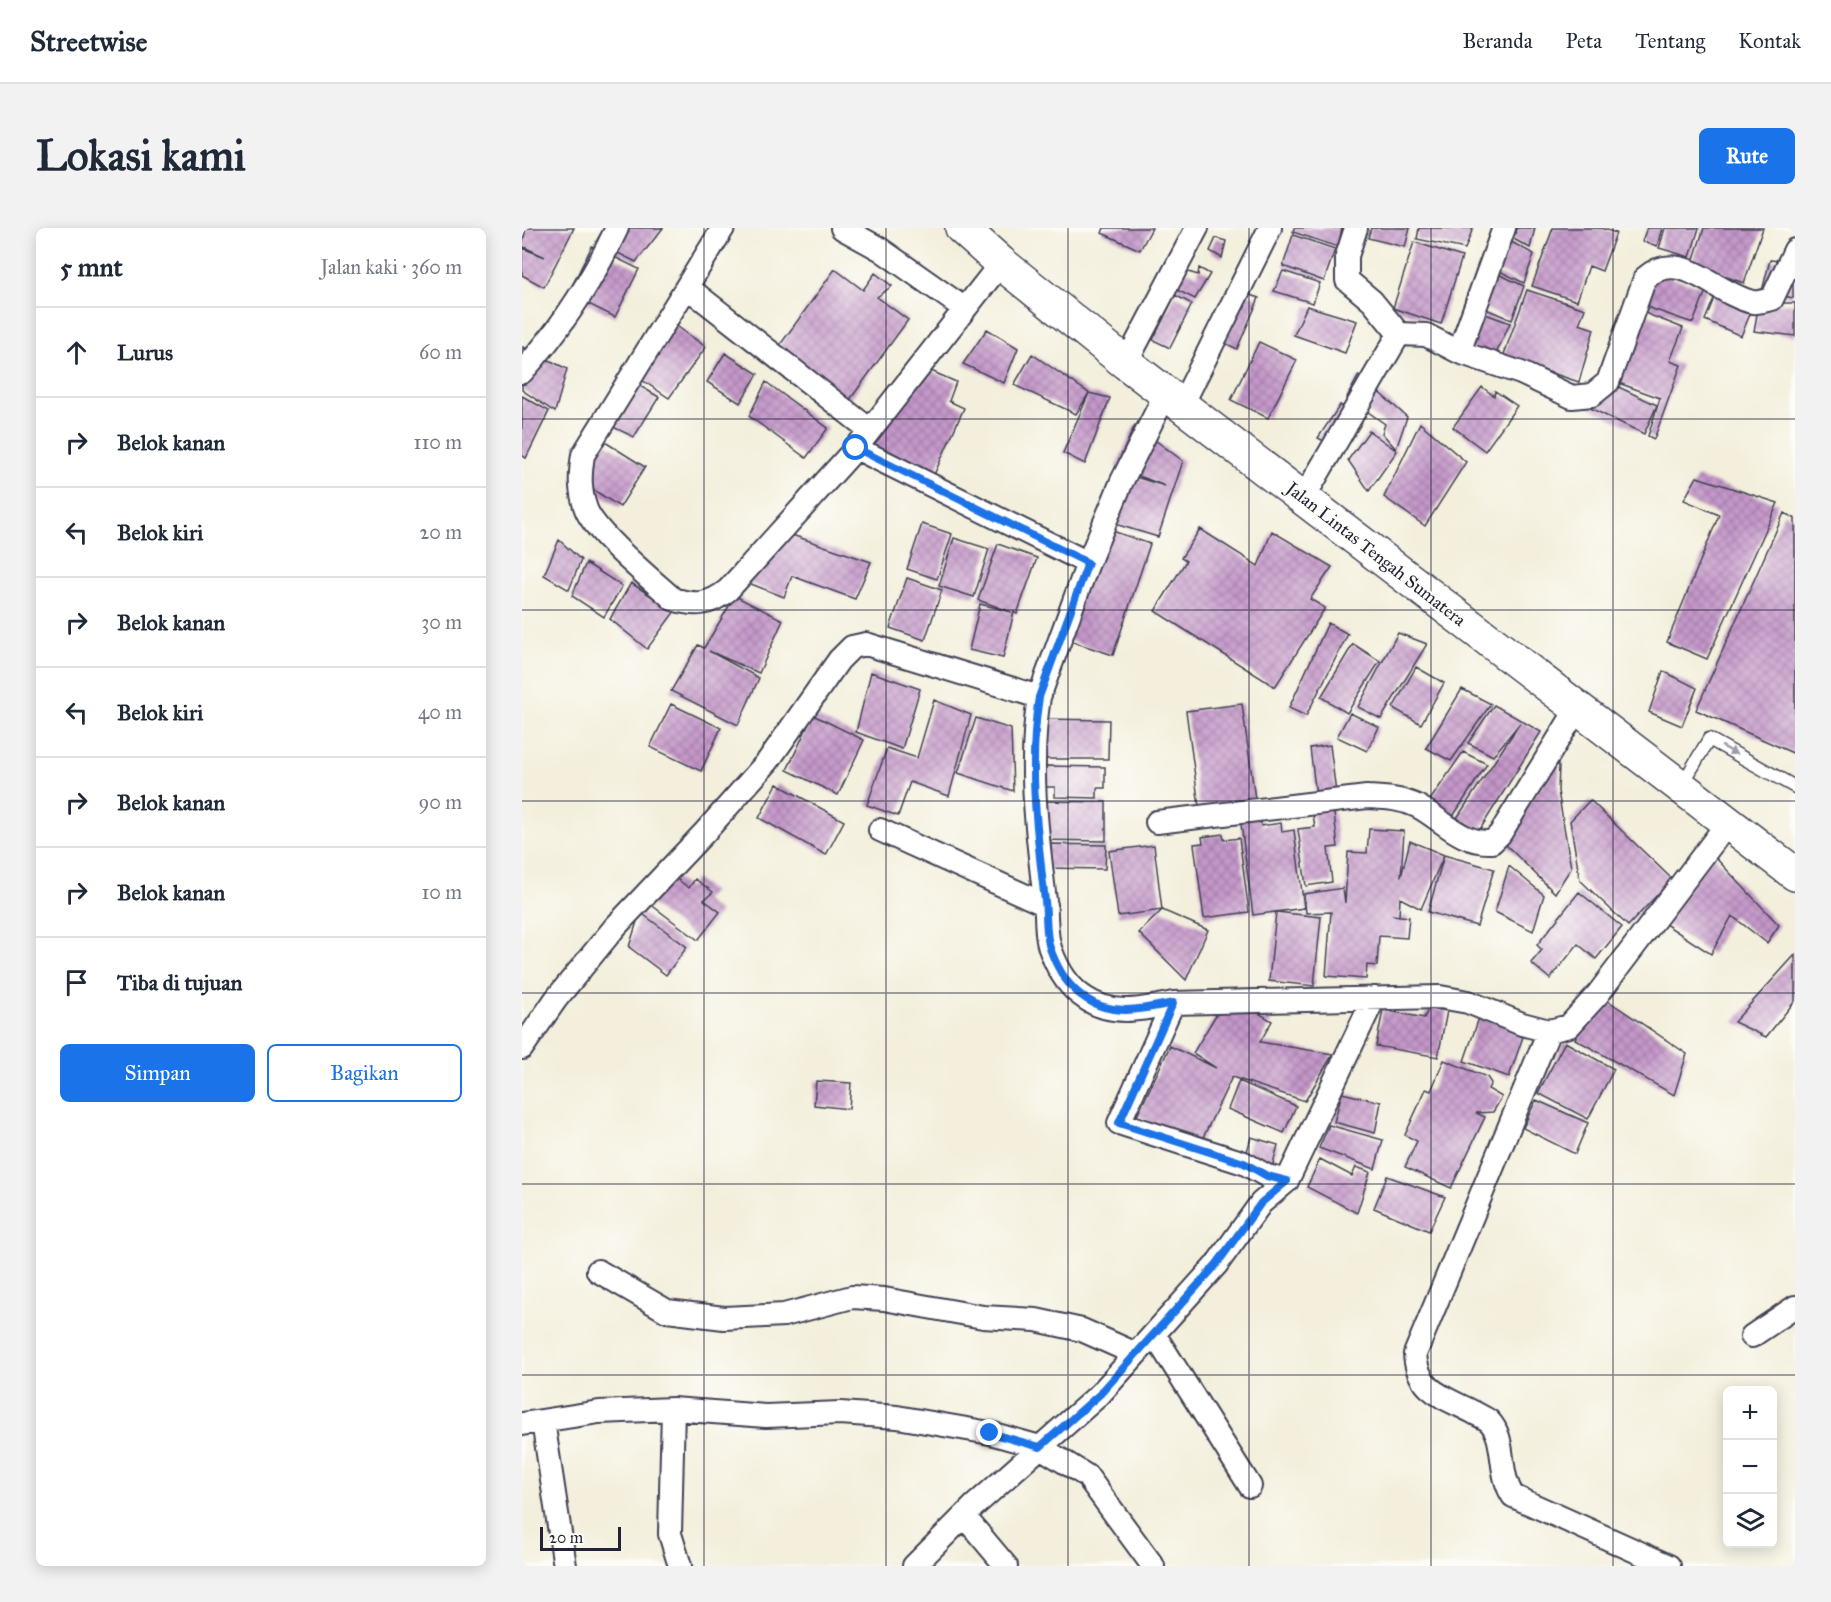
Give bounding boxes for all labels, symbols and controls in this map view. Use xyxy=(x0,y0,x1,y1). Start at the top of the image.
text: Streetwise xyxy=(30,24,147,59)
text: Beranda xyxy=(1462,28,1533,54)
text: Peta xyxy=(1566,28,1602,54)
text: Tentang xyxy=(1635,28,1705,54)
text: Kontak xyxy=(1738,28,1801,54)
button: Rute xyxy=(1699,128,1795,184)
text: Lokasi kami xyxy=(36,130,246,182)
text: 5 mnt xyxy=(60,251,123,283)
text: Jalan kaki · 360 m xyxy=(320,255,462,279)
icon: ahead xyxy=(60,336,93,369)
text: Lurus xyxy=(117,339,173,366)
text: 60 m xyxy=(419,340,462,364)
icon: right xyxy=(60,426,93,459)
text: Belok kanan xyxy=(117,429,225,456)
text: 110 m xyxy=(414,430,462,454)
route start xyxy=(842,434,868,460)
street label: Jalan Lintas Tengah Sumatera xyxy=(1280,476,1470,632)
icon: left xyxy=(60,516,93,549)
text: Belok kiri xyxy=(117,519,203,546)
text: 20 m xyxy=(419,520,462,544)
icon: right xyxy=(60,606,93,639)
text: Belok kanan xyxy=(117,609,225,636)
text: 30 m xyxy=(421,610,462,634)
icon: left xyxy=(60,696,93,729)
text: Belok kiri xyxy=(117,699,203,726)
text: 40 m xyxy=(418,700,462,724)
one-way arrow xyxy=(1720,745,1737,755)
icon: right xyxy=(60,786,93,819)
text: Belok kanan xyxy=(117,789,225,816)
text: 90 m xyxy=(419,790,462,814)
icon: right xyxy=(60,876,93,909)
text: Belok kanan xyxy=(117,879,225,906)
text: 10 m xyxy=(421,880,462,904)
icon: arrive xyxy=(60,966,93,999)
text: Tiba di tujuan xyxy=(117,969,242,996)
button: Simpan xyxy=(60,1044,255,1102)
button: Bagikan xyxy=(267,1044,462,1102)
map controls xyxy=(1723,1386,1777,1548)
button: + xyxy=(1723,1386,1777,1440)
route end xyxy=(976,1419,1002,1445)
button: − xyxy=(1723,1440,1777,1494)
button: layers xyxy=(1723,1494,1777,1548)
scale bar xyxy=(540,1524,621,1552)
text: 20 m xyxy=(549,1528,583,1547)

